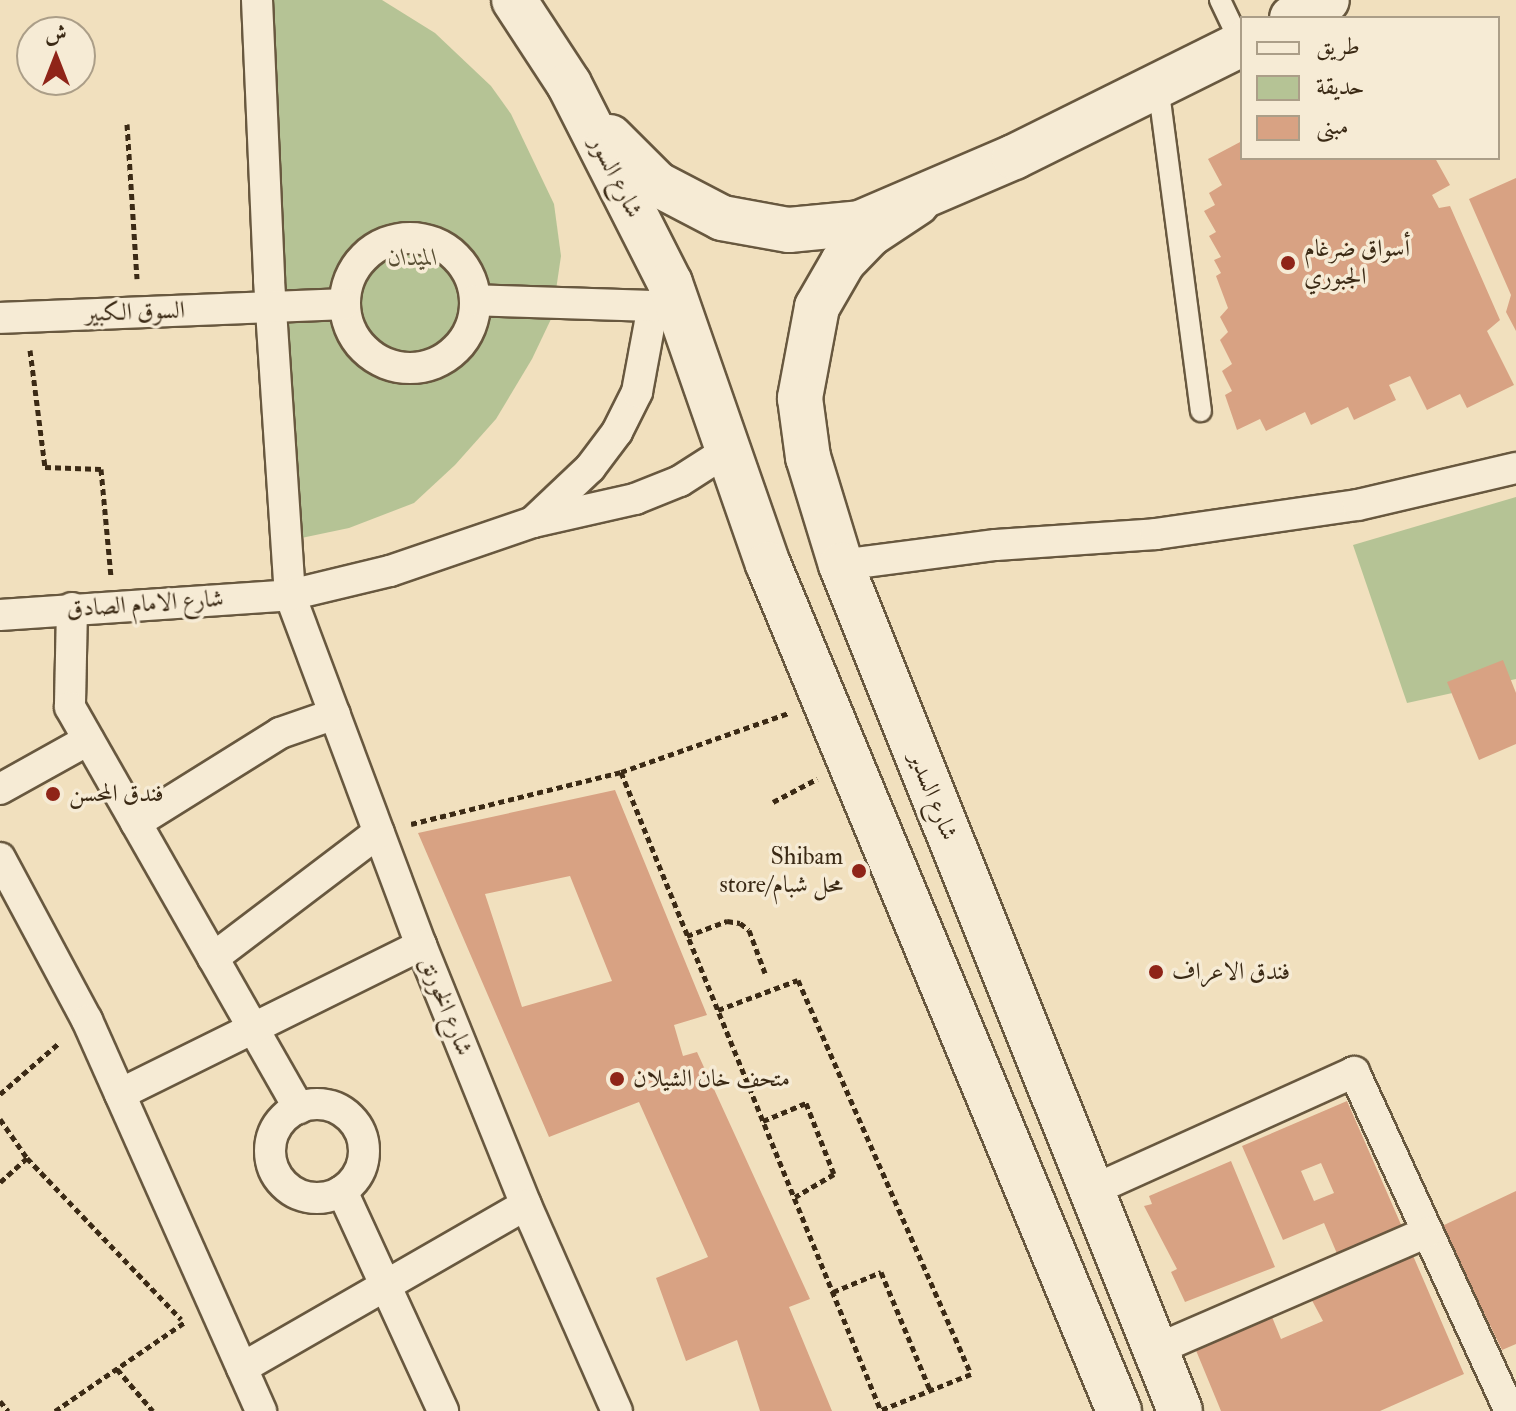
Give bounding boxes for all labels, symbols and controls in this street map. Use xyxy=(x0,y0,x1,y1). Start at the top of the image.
north arrow xyxy=(16,16,96,96)
legend xyxy=(1240,16,1500,160)
text: ش xyxy=(45,20,67,48)
text: طريق xyxy=(1316,31,1360,62)
text: حديقة xyxy=(1316,71,1365,102)
text: مبنى xyxy=(1316,111,1349,142)
street label: شارع السور xyxy=(583,131,649,223)
place label: أسواق ضرغام الجبوري xyxy=(1304,235,1410,291)
park label: الميدان xyxy=(388,244,438,272)
marker: أسواق ضرغام الجبوري xyxy=(1279,254,1297,272)
street label: السوق الكبير xyxy=(85,296,185,328)
street label: شارع الامام الصادق xyxy=(65,584,225,624)
street label: شارع السدير xyxy=(902,748,964,844)
place label: فندق المحسن xyxy=(69,780,164,808)
marker: فندق المحسن xyxy=(44,785,62,803)
place label: Shibam store/محل شبام xyxy=(720,843,843,899)
marker: Shibam store/محل شبام xyxy=(850,862,868,880)
street label: شارع الخورنق xyxy=(413,952,479,1060)
place label: فندق الاعراف xyxy=(1172,958,1290,986)
marker: فندق الاعراف xyxy=(1147,963,1165,981)
place label: متحف خان الشيلان xyxy=(633,1065,790,1093)
marker: متحف خان الشيلان xyxy=(608,1070,626,1088)

